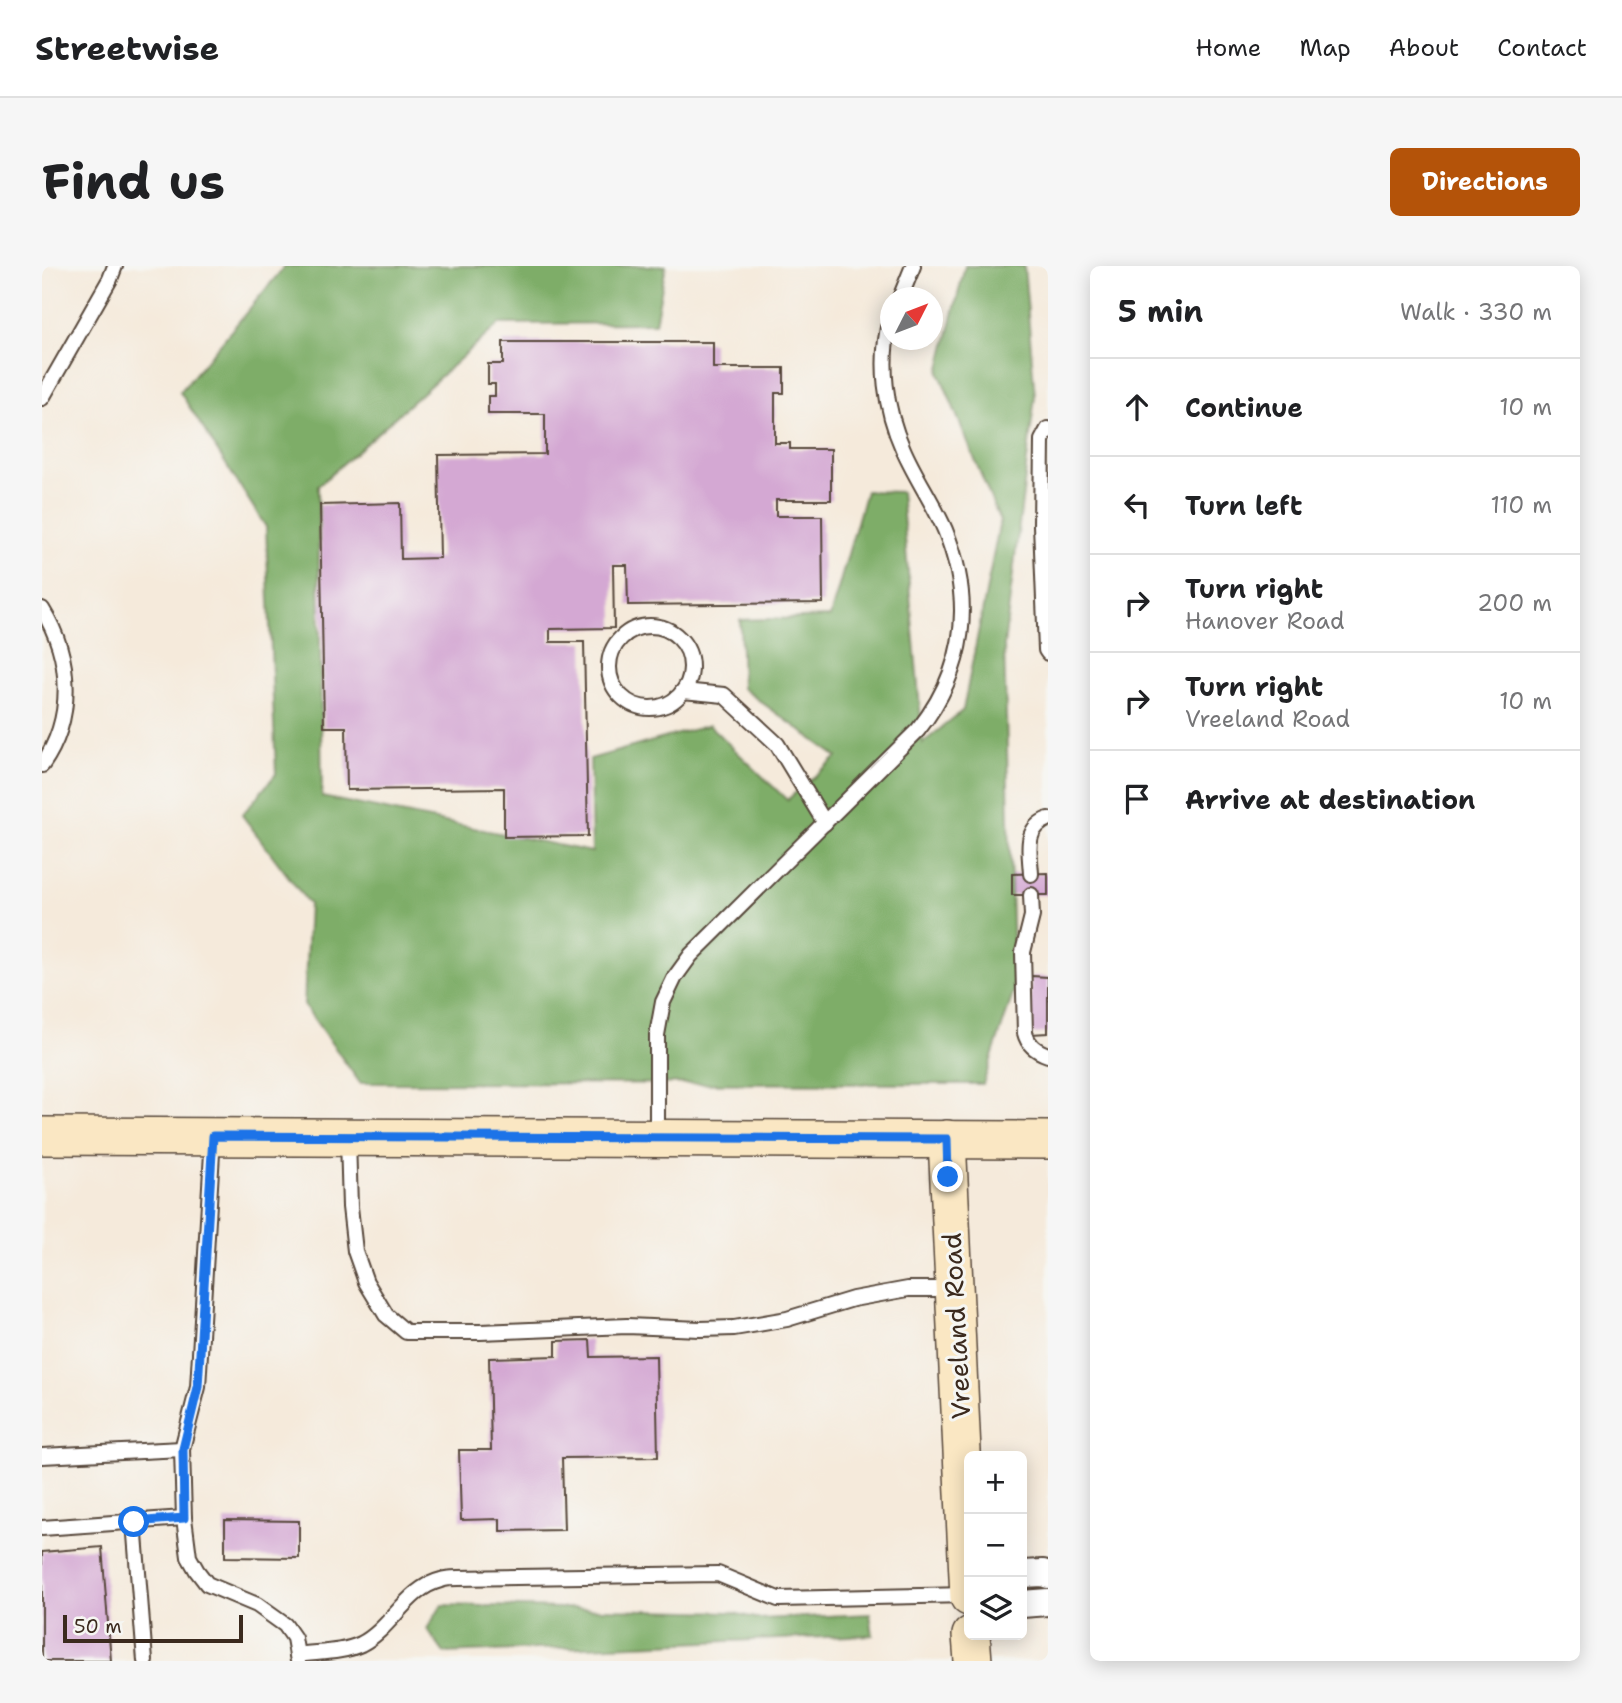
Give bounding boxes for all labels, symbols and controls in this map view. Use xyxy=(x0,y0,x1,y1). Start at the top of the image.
text: Streetwise xyxy=(35,26,219,71)
text: Home xyxy=(1195,32,1261,64)
text: Map xyxy=(1299,32,1351,64)
text: About xyxy=(1389,32,1459,64)
text: Contact xyxy=(1497,32,1587,64)
button: Directions xyxy=(1390,148,1580,216)
text: Find us xyxy=(42,149,225,215)
north arrow xyxy=(880,287,943,350)
text: 5 min xyxy=(1118,291,1203,332)
text: Walk · 330 m xyxy=(1400,297,1552,327)
icon: ahead xyxy=(1118,388,1156,426)
text: Continue xyxy=(1185,390,1303,425)
text: 10 m xyxy=(1499,392,1552,422)
icon: left xyxy=(1118,486,1156,524)
text: Turn left xyxy=(1185,488,1302,523)
text: 110 m xyxy=(1490,490,1552,520)
text: Turn right xyxy=(1185,571,1323,606)
icon: right xyxy=(1118,584,1156,622)
text: 200 m xyxy=(1477,588,1552,618)
text: Hanover Road xyxy=(1185,606,1344,636)
text: Turn right xyxy=(1185,669,1323,704)
icon: right xyxy=(1118,682,1156,720)
text: 10 m xyxy=(1499,686,1552,716)
text: Vreeland Road xyxy=(1185,704,1350,734)
icon: arrive xyxy=(1118,780,1156,818)
text: Arrive at destination xyxy=(1185,782,1475,817)
route end xyxy=(932,1161,963,1192)
street label: Vreeland Road xyxy=(934,1232,978,1420)
map controls xyxy=(964,1451,1027,1640)
button: + xyxy=(964,1451,1027,1514)
route start xyxy=(118,1506,149,1537)
button: − xyxy=(964,1514,1027,1577)
button: layers xyxy=(964,1577,1027,1640)
scale bar xyxy=(63,1612,243,1644)
text: 50 m xyxy=(74,1614,122,1639)

